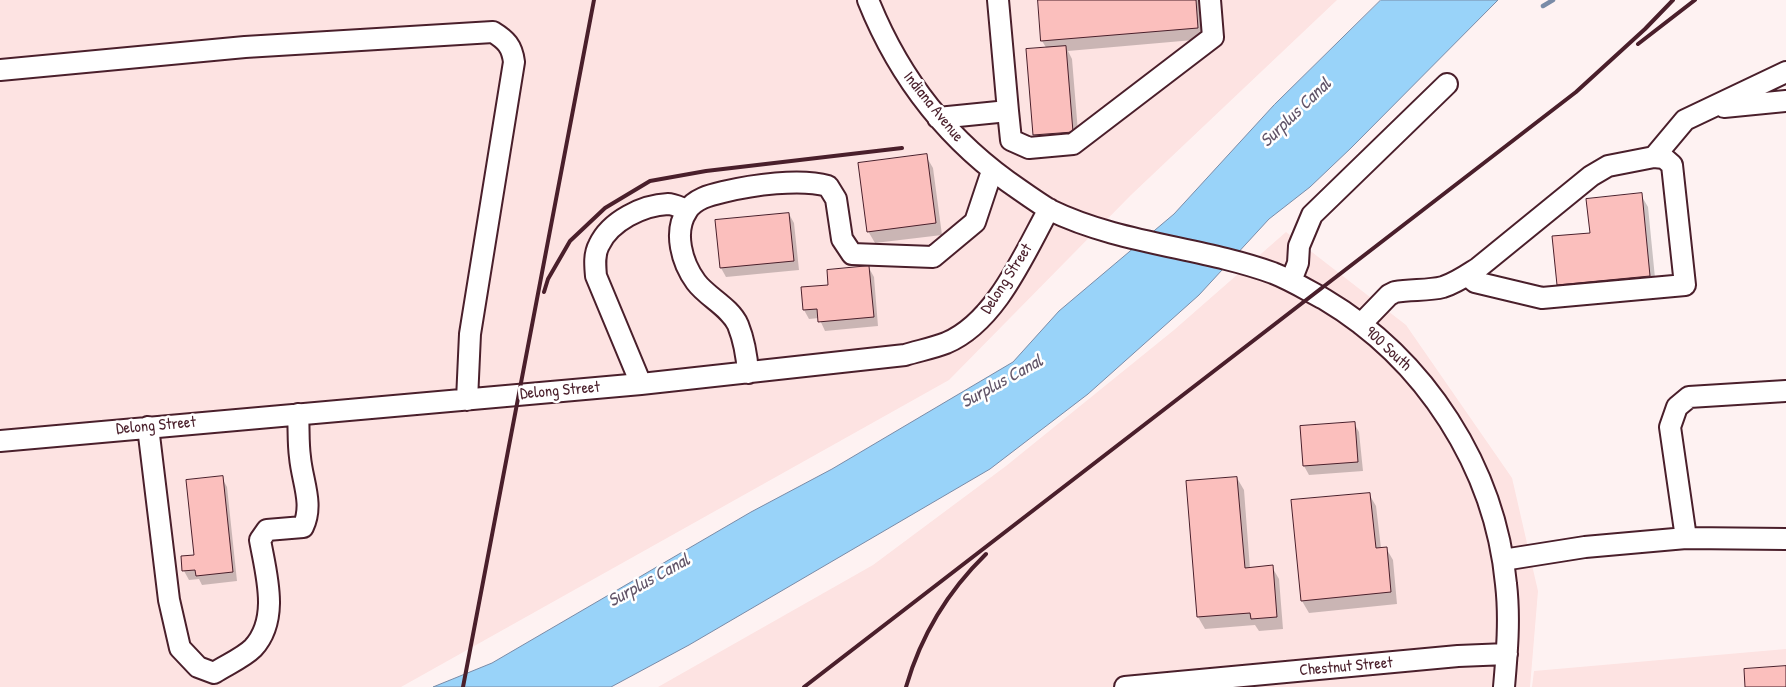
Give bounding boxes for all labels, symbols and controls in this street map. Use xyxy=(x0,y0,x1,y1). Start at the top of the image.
street label: Indiana Avenue xyxy=(899,68,967,146)
water label: Surplus Canal xyxy=(1256,74,1336,152)
street label: Delong Street xyxy=(977,240,1037,318)
street label: 900 South xyxy=(1361,323,1415,375)
water label: Surplus Canal xyxy=(957,351,1047,413)
street label: Delong Street xyxy=(519,378,601,404)
street label: Delong Street xyxy=(115,413,197,439)
water label: Surplus Canal xyxy=(604,550,694,612)
street label: Chestnut Street xyxy=(1299,653,1393,681)

